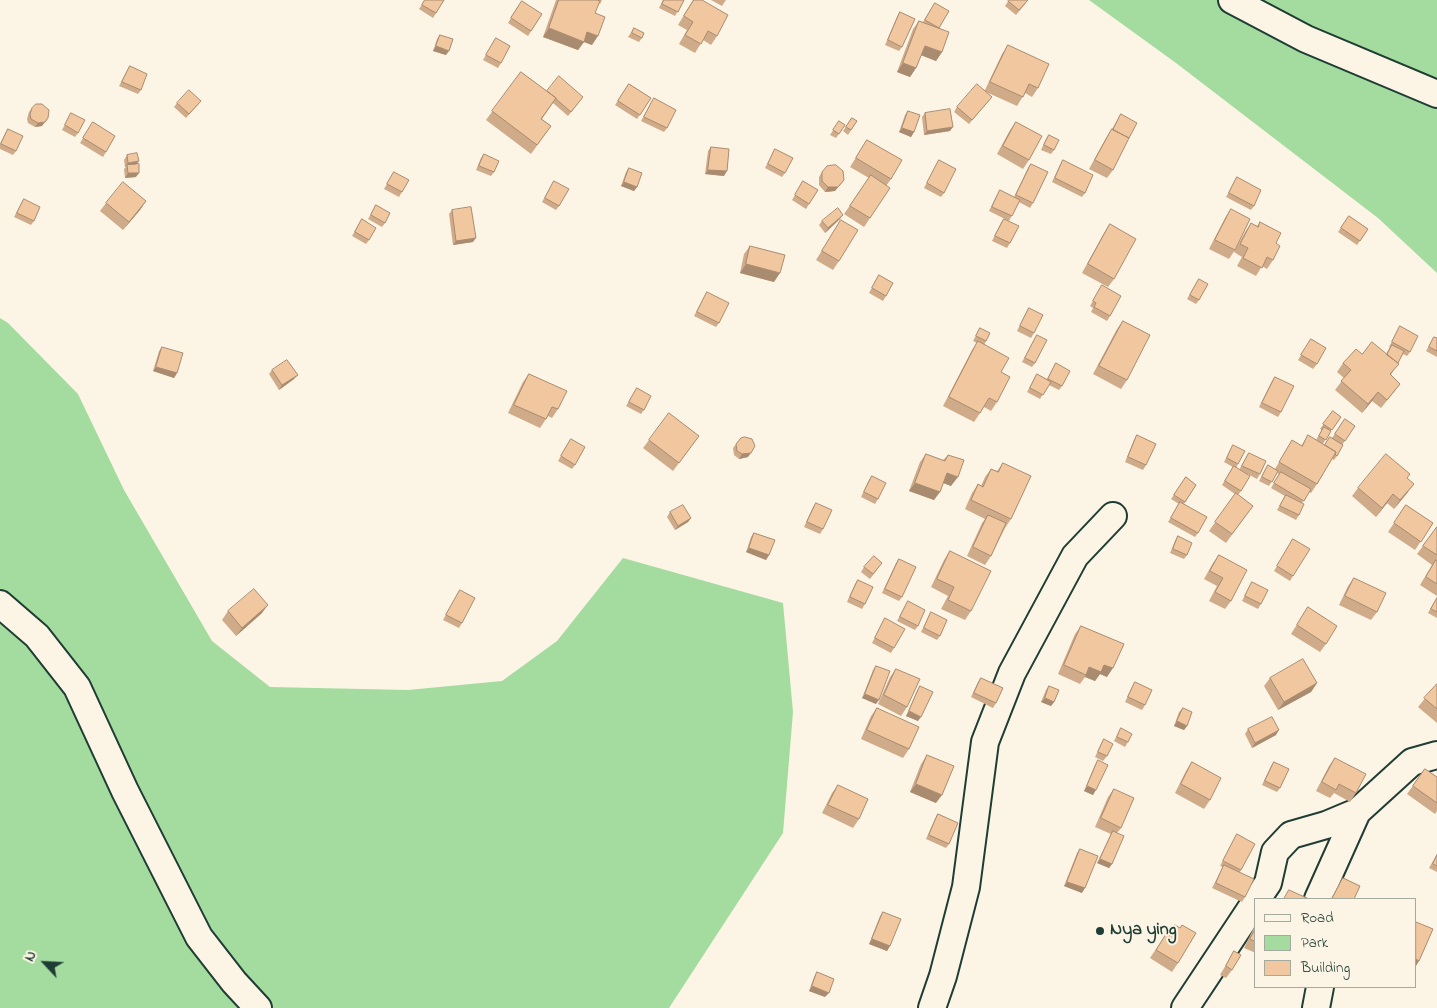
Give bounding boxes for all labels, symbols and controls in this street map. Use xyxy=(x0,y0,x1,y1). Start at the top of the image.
legend xyxy=(1254,898,1417,988)
text: Road xyxy=(1301,907,1334,929)
place label: Nya ying xyxy=(1110,920,1177,942)
marker: Nya ying xyxy=(1094,925,1106,937)
text: Park xyxy=(1301,932,1328,954)
north arrow xyxy=(20,938,70,988)
text: N xyxy=(19,948,42,965)
text: Building xyxy=(1301,957,1350,979)

